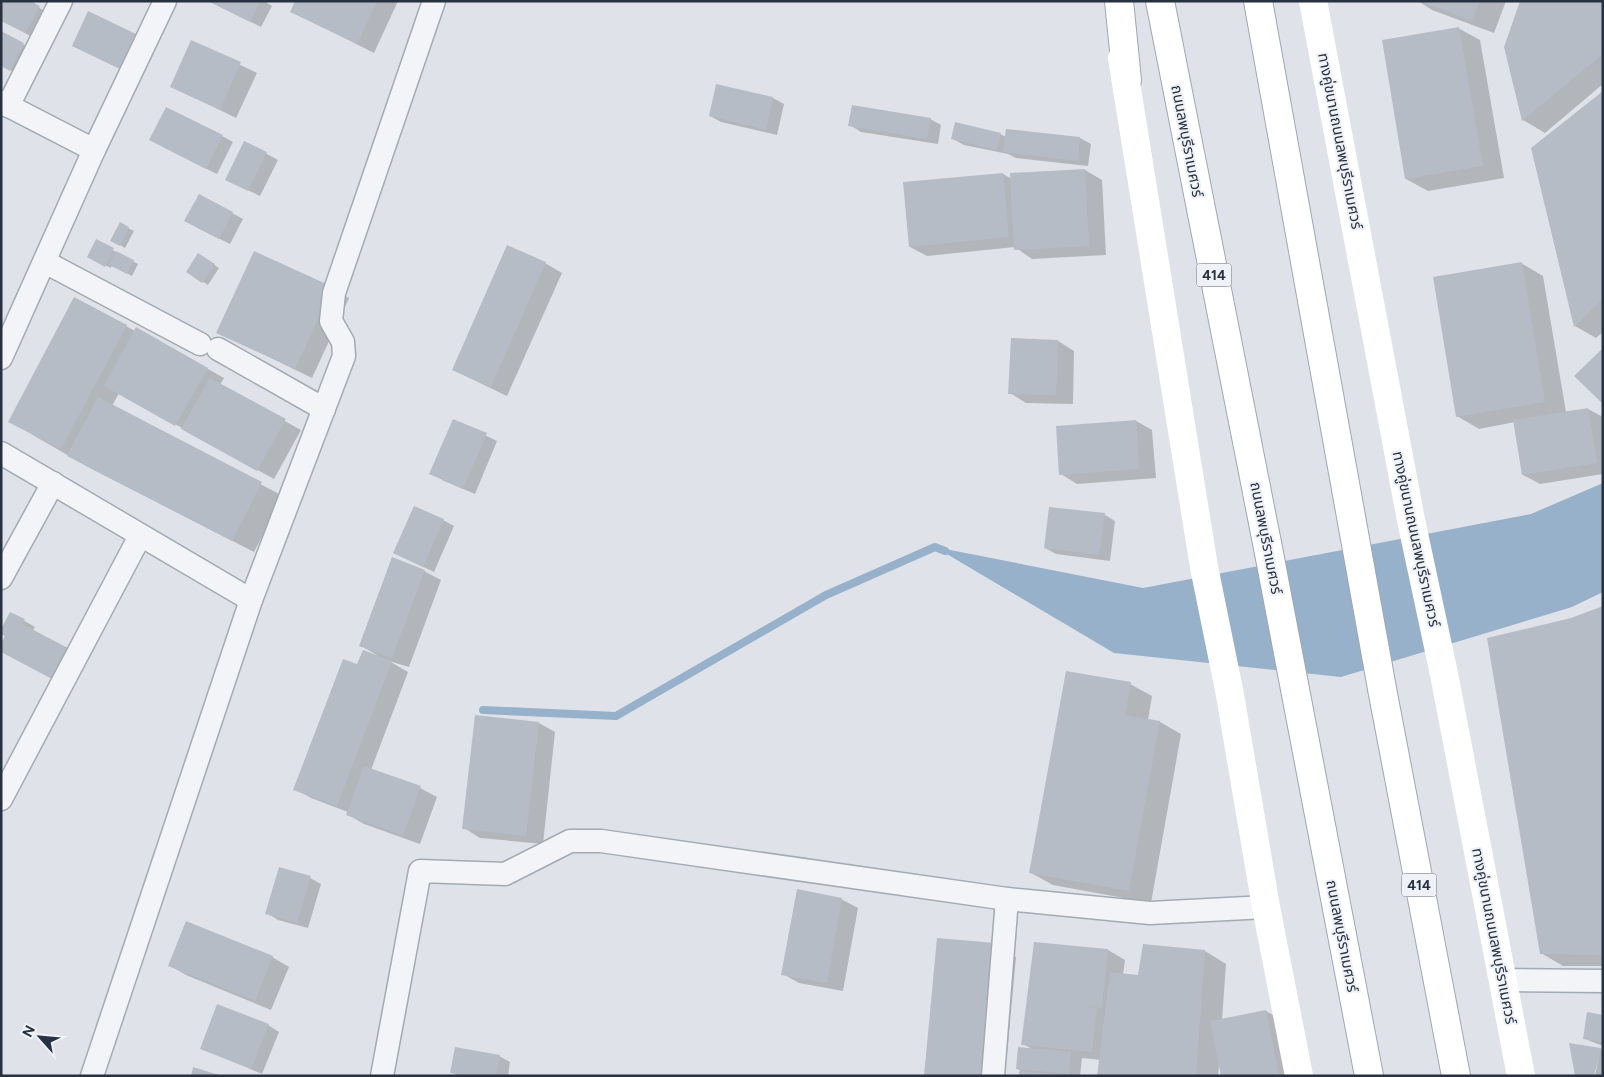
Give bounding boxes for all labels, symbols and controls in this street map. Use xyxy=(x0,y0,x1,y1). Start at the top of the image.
street label: ทางคู่ขนานถนนลพบุรีราเมศวร์ xyxy=(1314,51,1366,231)
street label: ถนนลพบุรีราเมศวร์ xyxy=(1167,83,1207,199)
road number: 414 xyxy=(1196,264,1232,286)
street label: ทางคู่ขนานถนนลพบุรีราเมศวร์ xyxy=(1389,450,1444,629)
street label: ถนนลพบุรีราเมศวร์ xyxy=(1246,480,1286,596)
street label: ทางคู่ขนานถนนลพบุรีราเมศวร์ xyxy=(1468,846,1520,1026)
road number: 414 xyxy=(1402,874,1436,896)
street label: ถนนลพบุรีราเมศวร์ xyxy=(1322,878,1362,994)
north arrow xyxy=(15,1012,65,1062)
text: N xyxy=(19,1023,39,1040)

